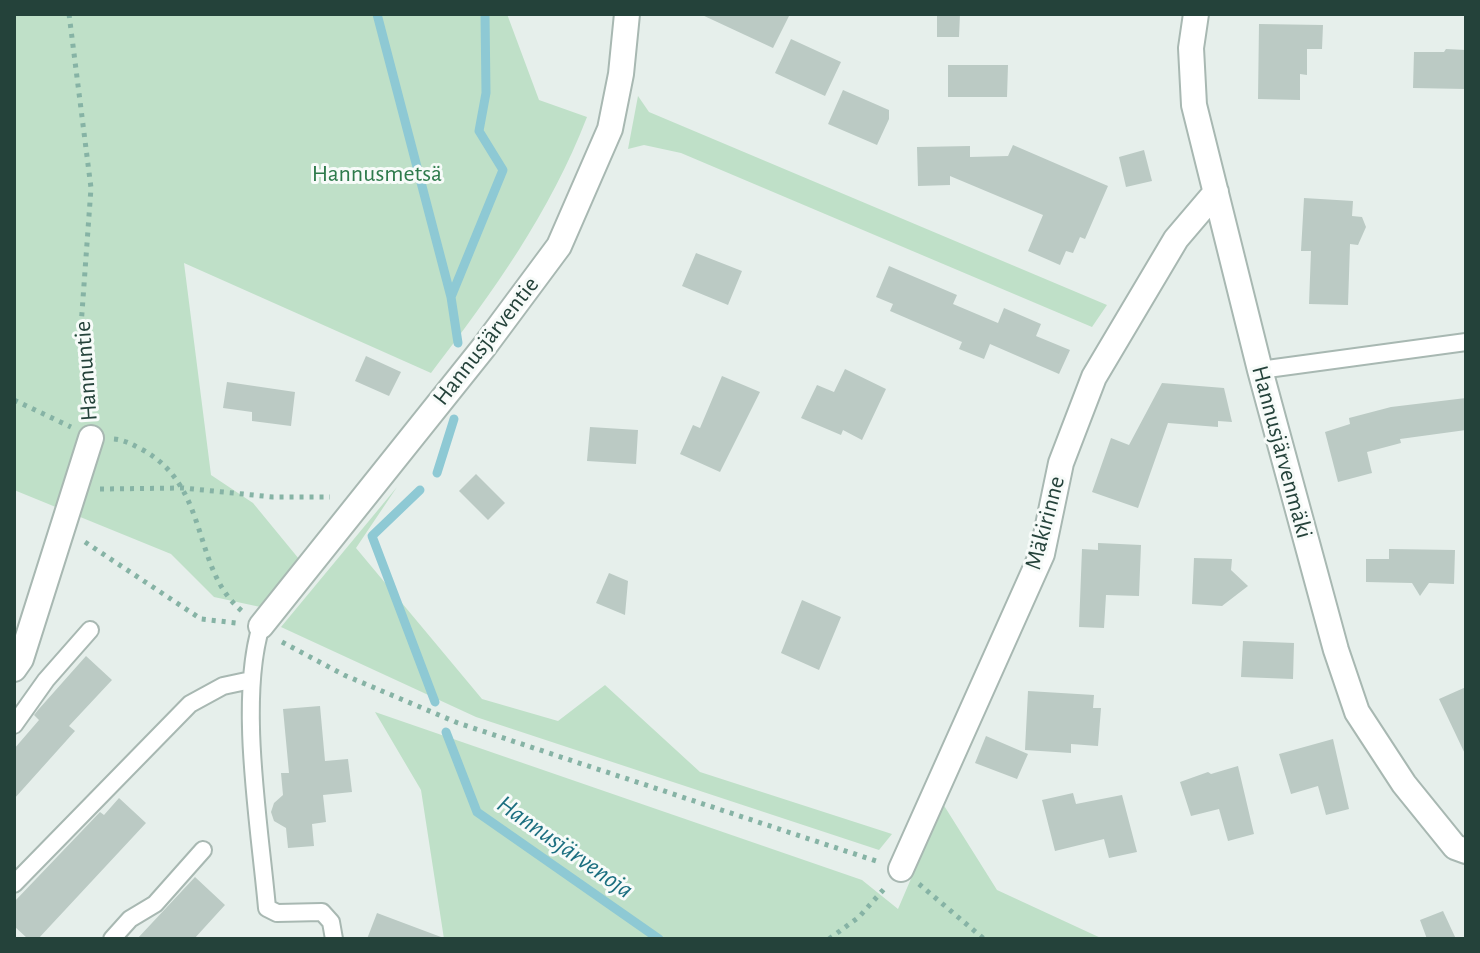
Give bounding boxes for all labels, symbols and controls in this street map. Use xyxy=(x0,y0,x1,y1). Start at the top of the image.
park label: Hannusmetsä xyxy=(312,160,442,188)
street label: Hannusjärventie xyxy=(427,271,545,411)
street label: Hannuntie xyxy=(68,320,104,422)
street label: Hannusjärvenmäki xyxy=(1245,362,1319,542)
street label: Mäkirinne xyxy=(1019,473,1071,573)
water label: Hannusjärvenoja xyxy=(491,789,639,905)

